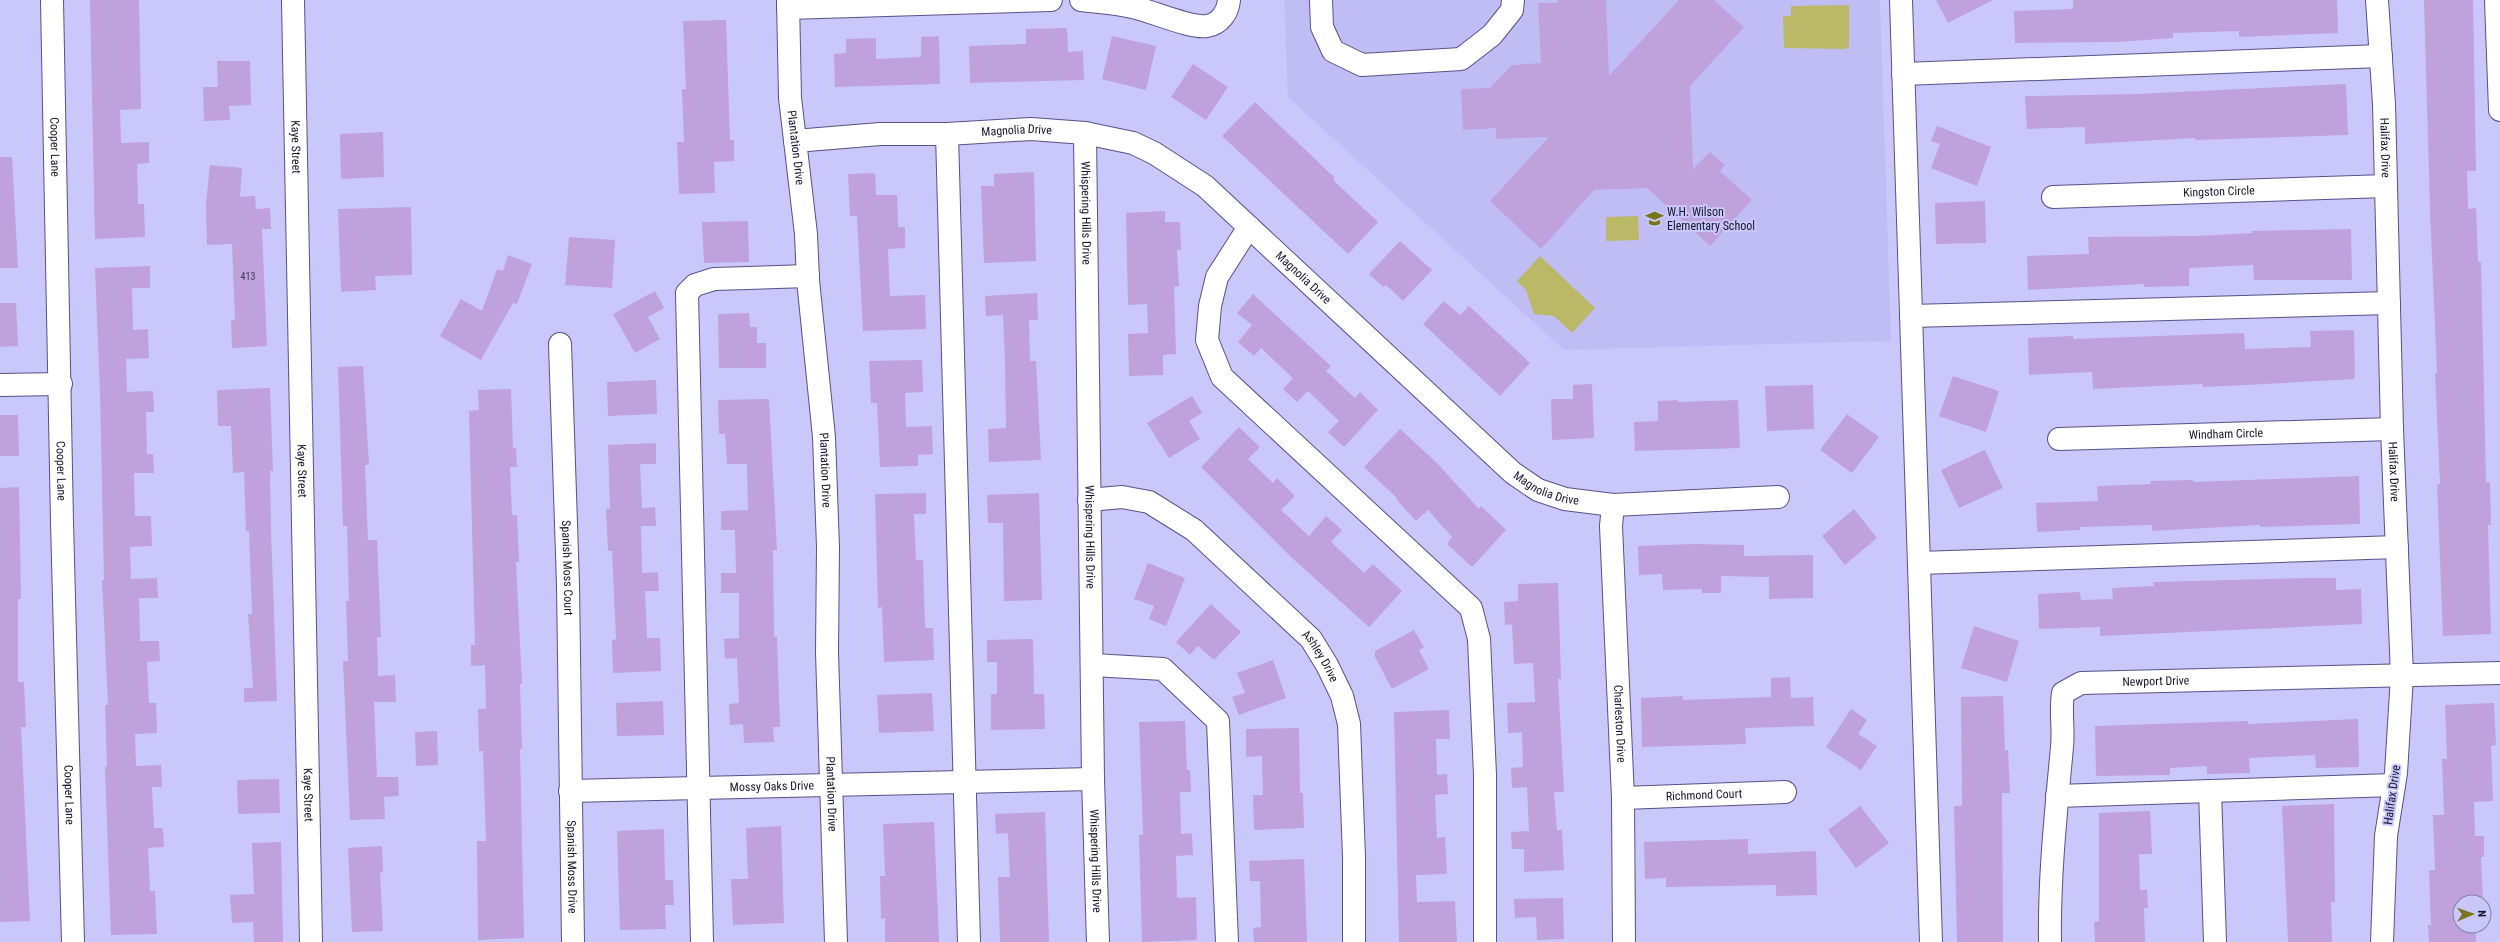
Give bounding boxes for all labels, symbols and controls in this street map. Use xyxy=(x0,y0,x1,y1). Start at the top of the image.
street label: Plantation Drive xyxy=(784,109,807,186)
street label: Cooper Lane xyxy=(47,117,62,177)
street label: Halifax Drive xyxy=(2377,117,2393,178)
street label: Kaye Street xyxy=(288,120,303,174)
street label: Magnolia Drive xyxy=(981,122,1053,139)
street label: Whispering Hills Drive xyxy=(1078,161,1094,265)
street label: Kingston Circle xyxy=(2183,183,2255,200)
place label: W.H. Wilson Elementary School xyxy=(1667,205,1755,233)
school or university icon: W.H. Wilson Elementary School xyxy=(1644,209,1664,229)
street label: Magnolia Drive xyxy=(1273,248,1334,307)
house number: 413 xyxy=(241,271,255,282)
street label: Windham Circle xyxy=(2189,426,2264,442)
street label: Plantation Drive xyxy=(817,432,834,508)
street label: Cooper Lane xyxy=(53,441,69,501)
street label: Halifax Drive xyxy=(2386,441,2402,502)
street label: Kaye Street xyxy=(294,444,310,498)
street label: Magnolia Drive xyxy=(1511,468,1580,508)
street label: Whispering Hills Drive xyxy=(1082,485,1098,589)
street label: Spanish Moss Court xyxy=(559,520,575,616)
street label: Ashley Drive xyxy=(1299,627,1341,685)
street label: Newport Drive xyxy=(2122,673,2190,689)
street label: Charleston Drive xyxy=(1611,684,1628,763)
street label: Plantation Drive xyxy=(823,756,840,832)
street label: Halifax Drive xyxy=(2381,764,2403,826)
street label: Cooper Lane xyxy=(61,765,77,825)
street label: Kaye Street xyxy=(301,768,316,822)
street label: Mossy Oaks Drive xyxy=(730,778,815,794)
street label: Richmond Court xyxy=(1666,787,1743,803)
street label: Whispering Hills Drive xyxy=(1087,809,1104,913)
street label: Spanish Moss Drive xyxy=(564,820,580,914)
north arrow xyxy=(2452,894,2492,934)
text: N xyxy=(2475,910,2488,918)

